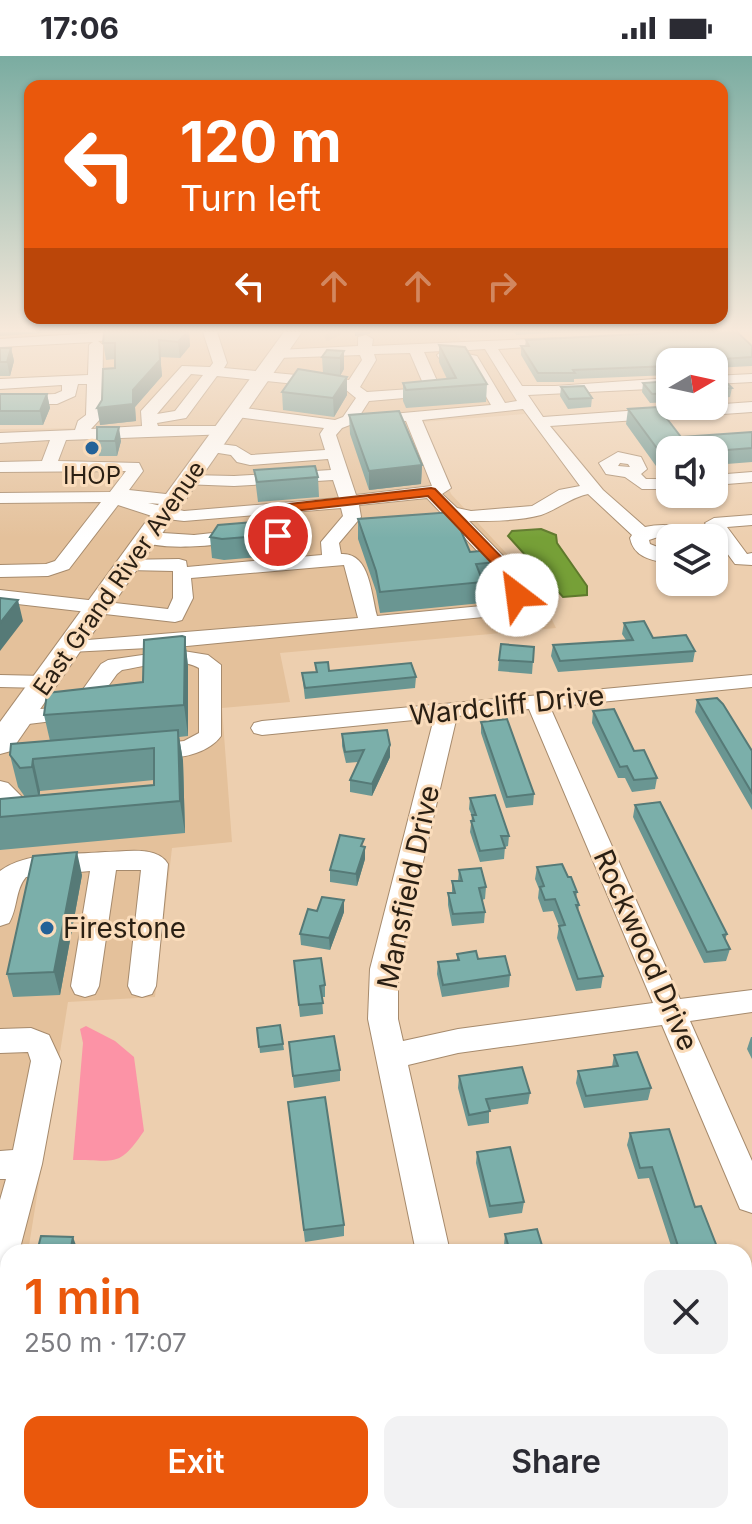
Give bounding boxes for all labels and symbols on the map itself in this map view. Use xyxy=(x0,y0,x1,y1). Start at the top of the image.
north arrow xyxy=(656,348,728,420)
marker: IHOP xyxy=(83,439,101,457)
street label: East Grand River Avenue xyxy=(27,455,211,701)
place label: IHOP xyxy=(63,461,121,490)
pin xyxy=(244,502,312,570)
position arrow xyxy=(475,553,559,637)
street label: Wardcliff Drive xyxy=(408,678,606,732)
street label: Mansfield Drive xyxy=(370,782,446,992)
street label: Rockwood Drive xyxy=(586,844,706,1056)
place label: Firestone xyxy=(63,911,186,945)
marker: Firestone xyxy=(38,919,56,937)

